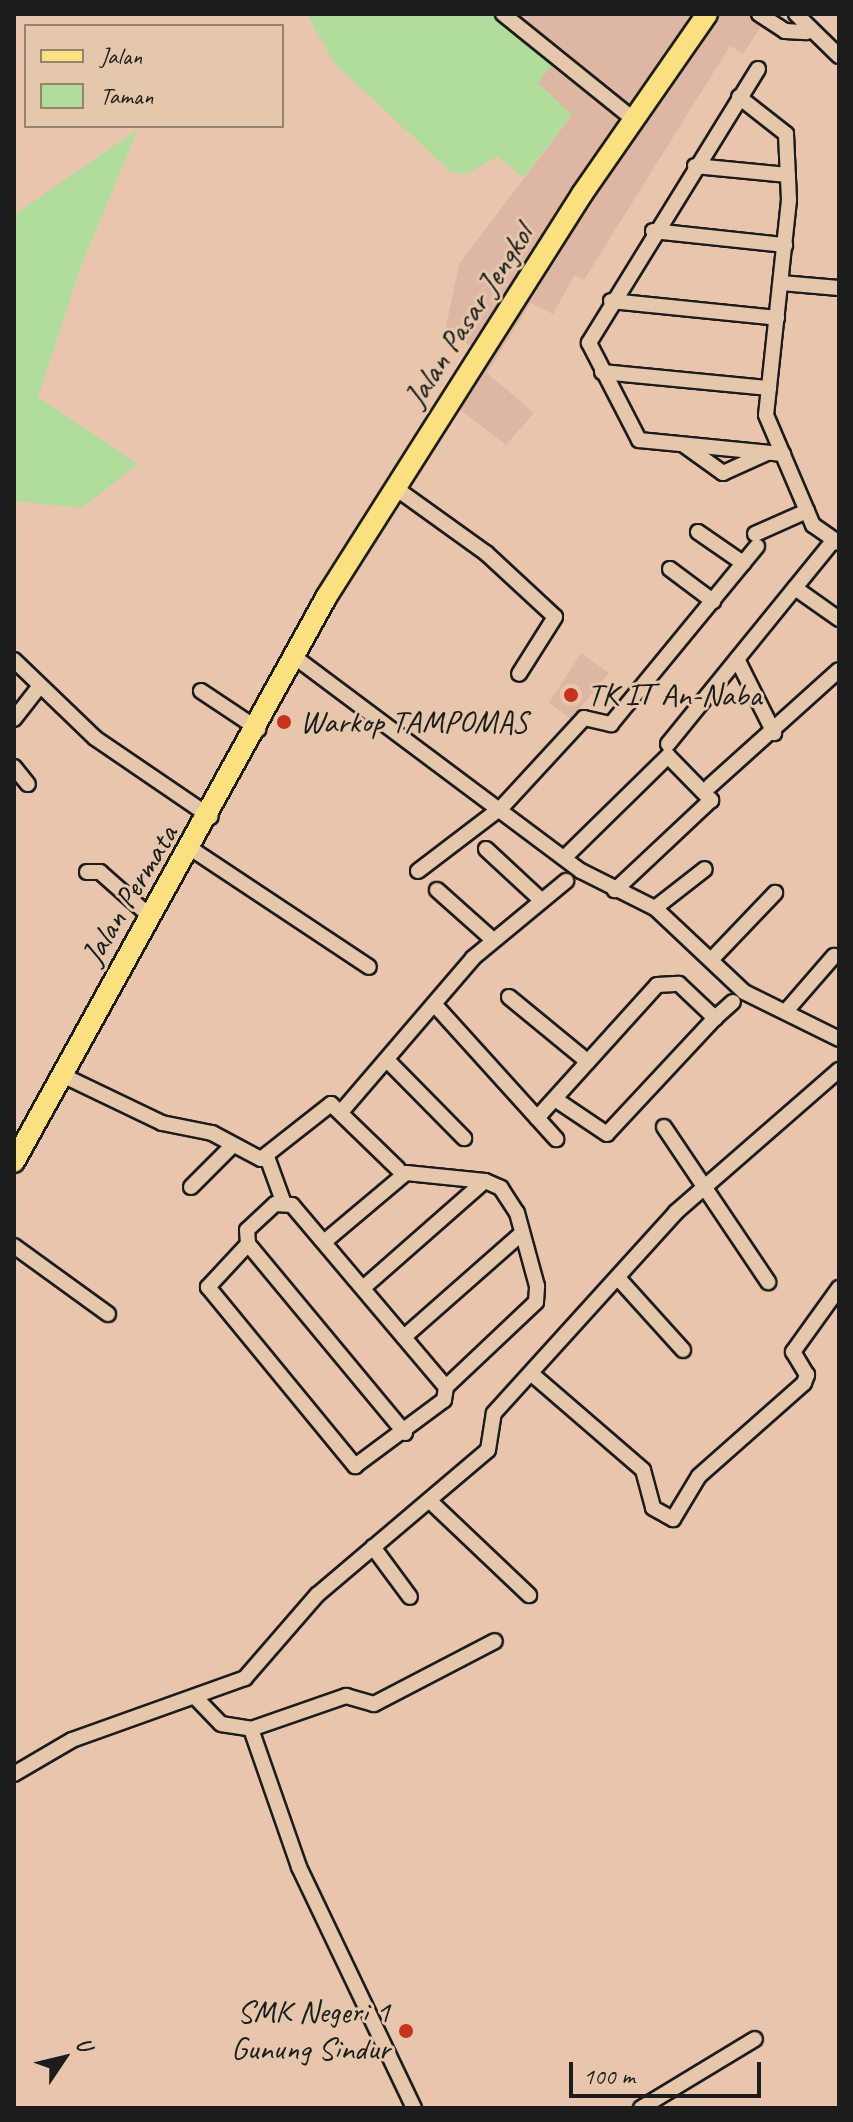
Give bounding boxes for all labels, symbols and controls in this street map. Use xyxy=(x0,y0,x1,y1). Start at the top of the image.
legend xyxy=(24,24,284,128)
text: Jalan xyxy=(100,41,142,71)
text: Taman xyxy=(100,81,153,111)
street label: Jalan Pasar Jengkol xyxy=(396,218,542,414)
place label: TK IT An-Naba xyxy=(587,676,761,714)
marker: TK IT An-Naba xyxy=(562,686,580,704)
place label: Warkop TAMPOMAS xyxy=(300,703,528,741)
marker: Warkop TAMPOMAS xyxy=(275,713,293,731)
street label: Jalan Permata xyxy=(73,818,187,972)
place label: SMK Negeri 1 Gunung Sindur xyxy=(230,1994,390,2069)
north arrow xyxy=(24,2018,104,2098)
marker: SMK Negeri 1 Gunung Sindur xyxy=(397,2022,415,2040)
text: U xyxy=(69,2032,98,2057)
scale bar xyxy=(573,2046,765,2096)
text: 100 m xyxy=(583,2061,635,2091)

